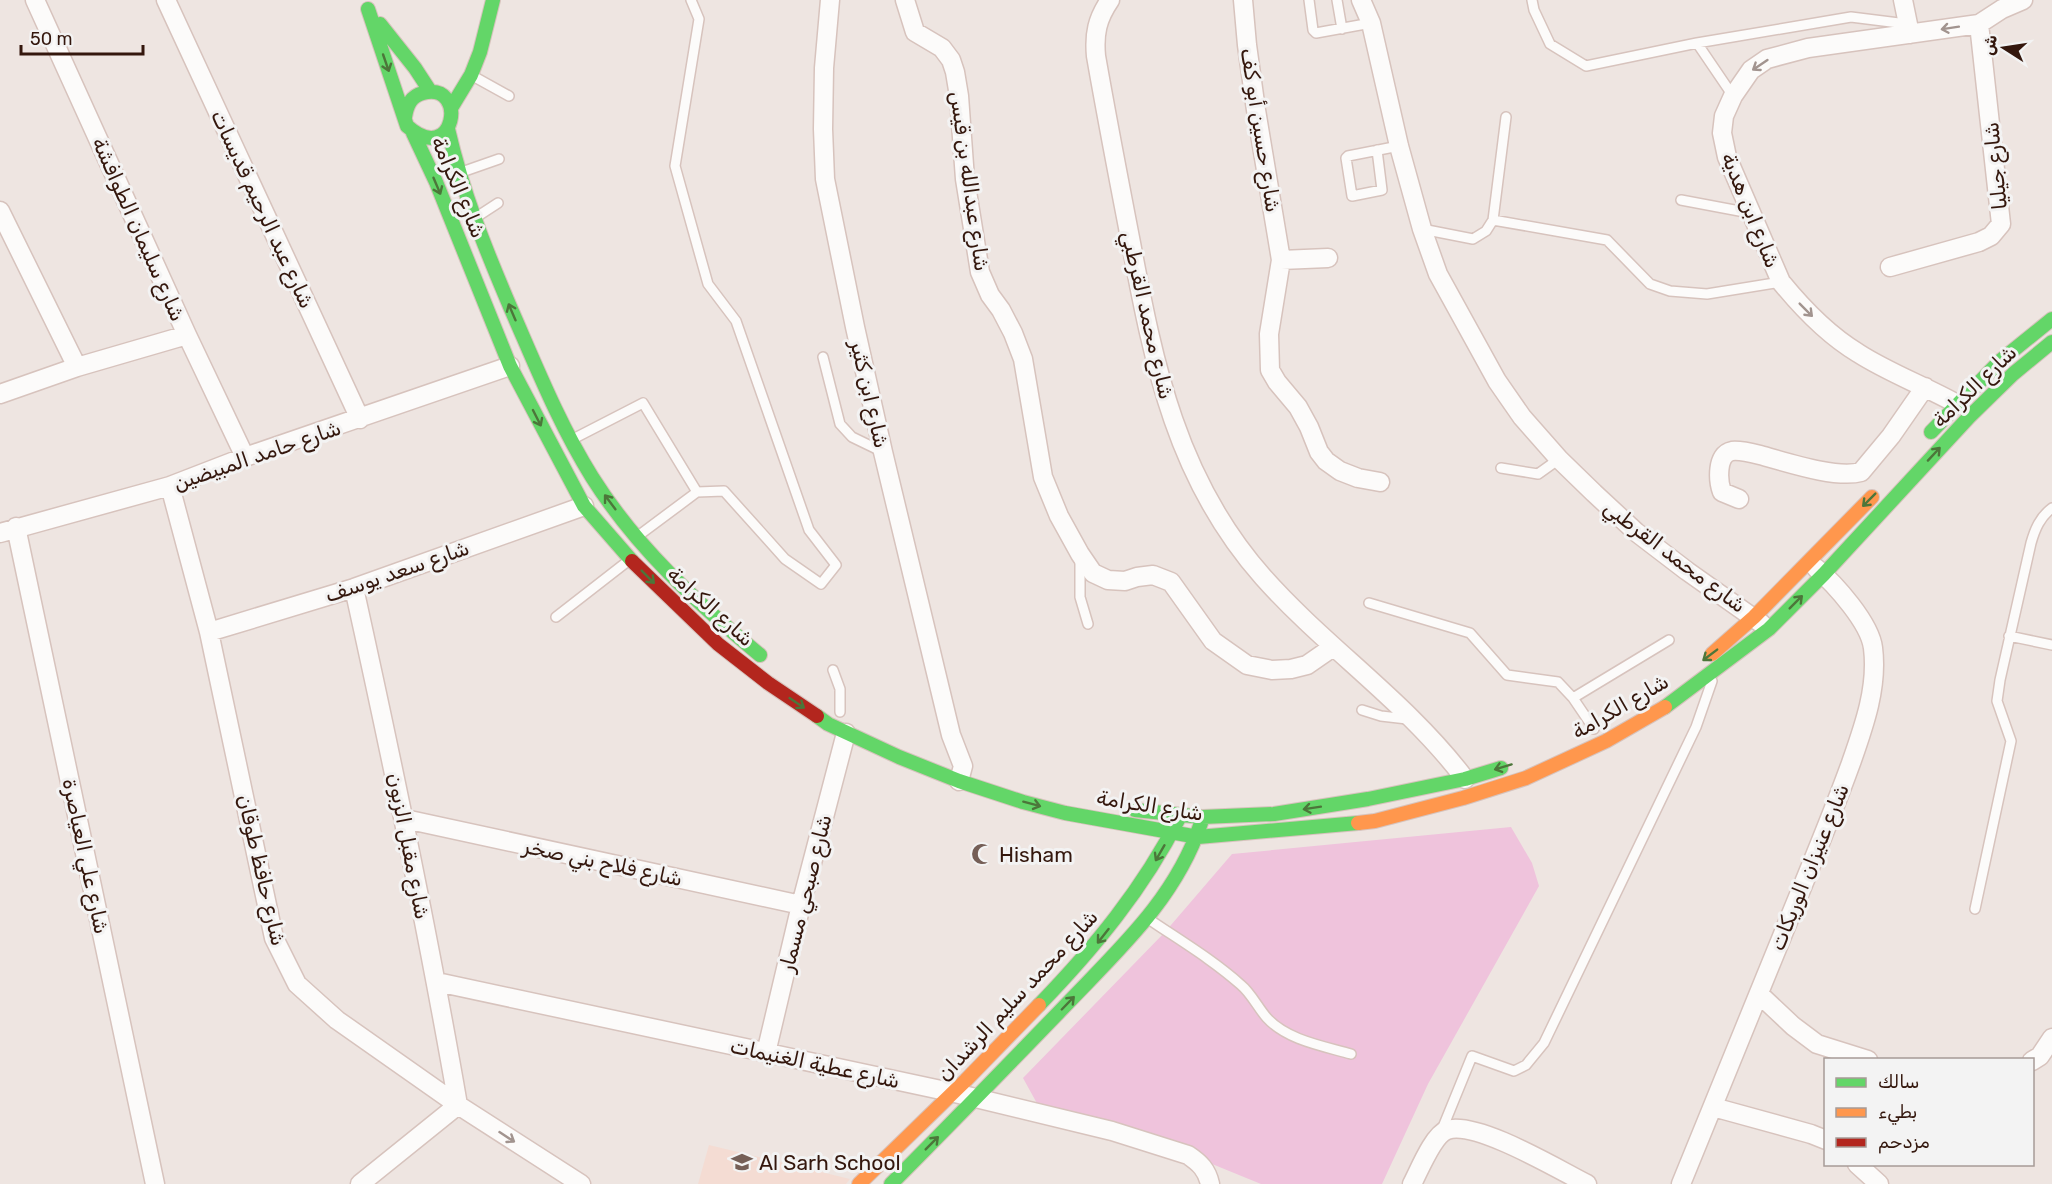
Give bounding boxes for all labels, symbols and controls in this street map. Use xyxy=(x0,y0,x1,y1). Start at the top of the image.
scale bar xyxy=(21,18,142,56)
north arrow xyxy=(1974,18,2034,78)
one-way arrow xyxy=(1940,23,1960,34)
text: 50 m xyxy=(30,28,73,50)
text: ش xyxy=(1978,33,2001,57)
street label: شارع حسين أبو كف xyxy=(1234,46,1286,214)
one-way arrow xyxy=(382,53,393,72)
one-way arrow xyxy=(1751,58,1768,71)
street label: شارع عبدالله بن قيس xyxy=(943,89,995,273)
street label: شارع عبد الرحيم قديسات xyxy=(204,106,320,313)
street label: شارع جيليا xyxy=(1978,121,2014,211)
street label: شارع سليمان الطوافشة xyxy=(85,133,191,326)
street label: شارع الكرامة xyxy=(425,133,492,242)
street label: شارع ابن هدية xyxy=(1715,149,1785,272)
one-way arrow xyxy=(432,176,443,195)
street label: شارع محمد القرطبي xyxy=(1113,229,1179,402)
one-way arrow xyxy=(506,303,517,321)
one-way arrow xyxy=(1798,303,1813,318)
street label: شارع ابن كثير xyxy=(843,336,895,451)
street label: شارع الكرامة xyxy=(1927,340,2023,434)
one-way arrow xyxy=(532,409,543,427)
street label: شارع حامد المبيضين xyxy=(170,415,345,497)
one-way arrow xyxy=(1927,447,1941,462)
one-way arrow xyxy=(1862,492,1877,507)
street label: شارع محمد القرطبي xyxy=(1596,494,1751,621)
one-way arrow xyxy=(604,495,616,511)
street label: شارع سعد يوسف xyxy=(322,535,473,609)
street label: شارع الكرامة xyxy=(661,561,759,653)
one-way arrow xyxy=(640,569,655,584)
one-way arrow xyxy=(1789,594,1804,609)
one-way arrow xyxy=(1702,648,1718,661)
street label: شارع الكرامة xyxy=(1567,668,1674,745)
one-way arrow xyxy=(788,696,805,709)
one-way arrow xyxy=(1494,762,1513,773)
street label: شارع مقبل الزبون xyxy=(381,771,435,922)
street label: شارع علي العياصرة xyxy=(53,776,115,937)
street label: شارع عنيزان الوريكات xyxy=(1764,780,1856,955)
street label: شارع الكرامة xyxy=(1095,784,1205,828)
street label: شارع حافظ طوقان xyxy=(230,792,292,949)
one-way arrow xyxy=(1023,799,1042,811)
one-way arrow xyxy=(1303,802,1323,813)
street label: شارع صبحي مسمار xyxy=(773,812,841,977)
street label: شارع فلاح بني صخر xyxy=(518,832,685,895)
mosque icon: Hisham xyxy=(970,842,994,866)
place label: Hisham xyxy=(999,842,1073,867)
one-way arrow xyxy=(1154,844,1166,861)
street label: شارع محمد سليم الرشدان xyxy=(931,904,1104,1087)
one-way arrow xyxy=(1096,928,1109,944)
one-way arrow xyxy=(1061,996,1075,1011)
street label: شارع عطية الغنيمات xyxy=(727,1033,902,1095)
legend xyxy=(1824,1058,2034,1166)
text: سالك xyxy=(1878,1071,1919,1093)
text: بطيء xyxy=(1878,1101,1917,1125)
one-way arrow xyxy=(498,1131,515,1143)
text: مزدحم xyxy=(1878,1131,1930,1154)
one-way arrow xyxy=(925,1136,940,1150)
school or university icon: Al Sarh School xyxy=(730,1150,754,1174)
place label: Al Sarh School xyxy=(759,1150,901,1175)

